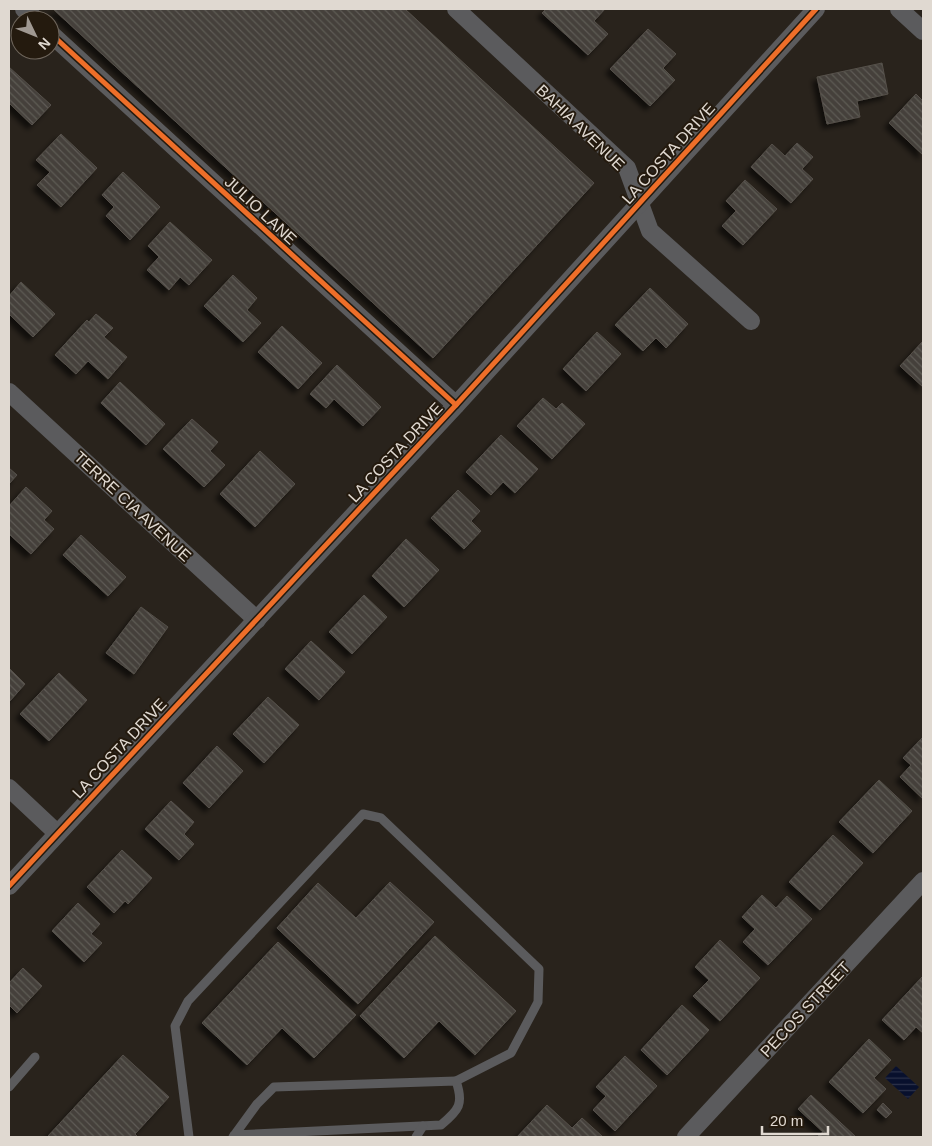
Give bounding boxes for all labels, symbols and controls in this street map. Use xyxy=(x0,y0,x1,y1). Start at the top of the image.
north arrow xyxy=(10,10,60,60)
text: N xyxy=(35,35,54,53)
street label: BAHIA AVENUE xyxy=(533,81,628,174)
street label: LA COSTA DRIVE xyxy=(619,100,718,207)
street label: JULIO LANE xyxy=(221,173,300,248)
street label: LA COSTA DRIVE xyxy=(345,399,446,506)
street label: TERRE CIA AVENUE xyxy=(71,448,194,565)
street label: LA COSTA DRIVE xyxy=(69,695,170,802)
street label: PECOS STREET xyxy=(757,958,854,1060)
scale bar xyxy=(762,1104,828,1136)
text: 20 m xyxy=(770,1112,803,1129)

